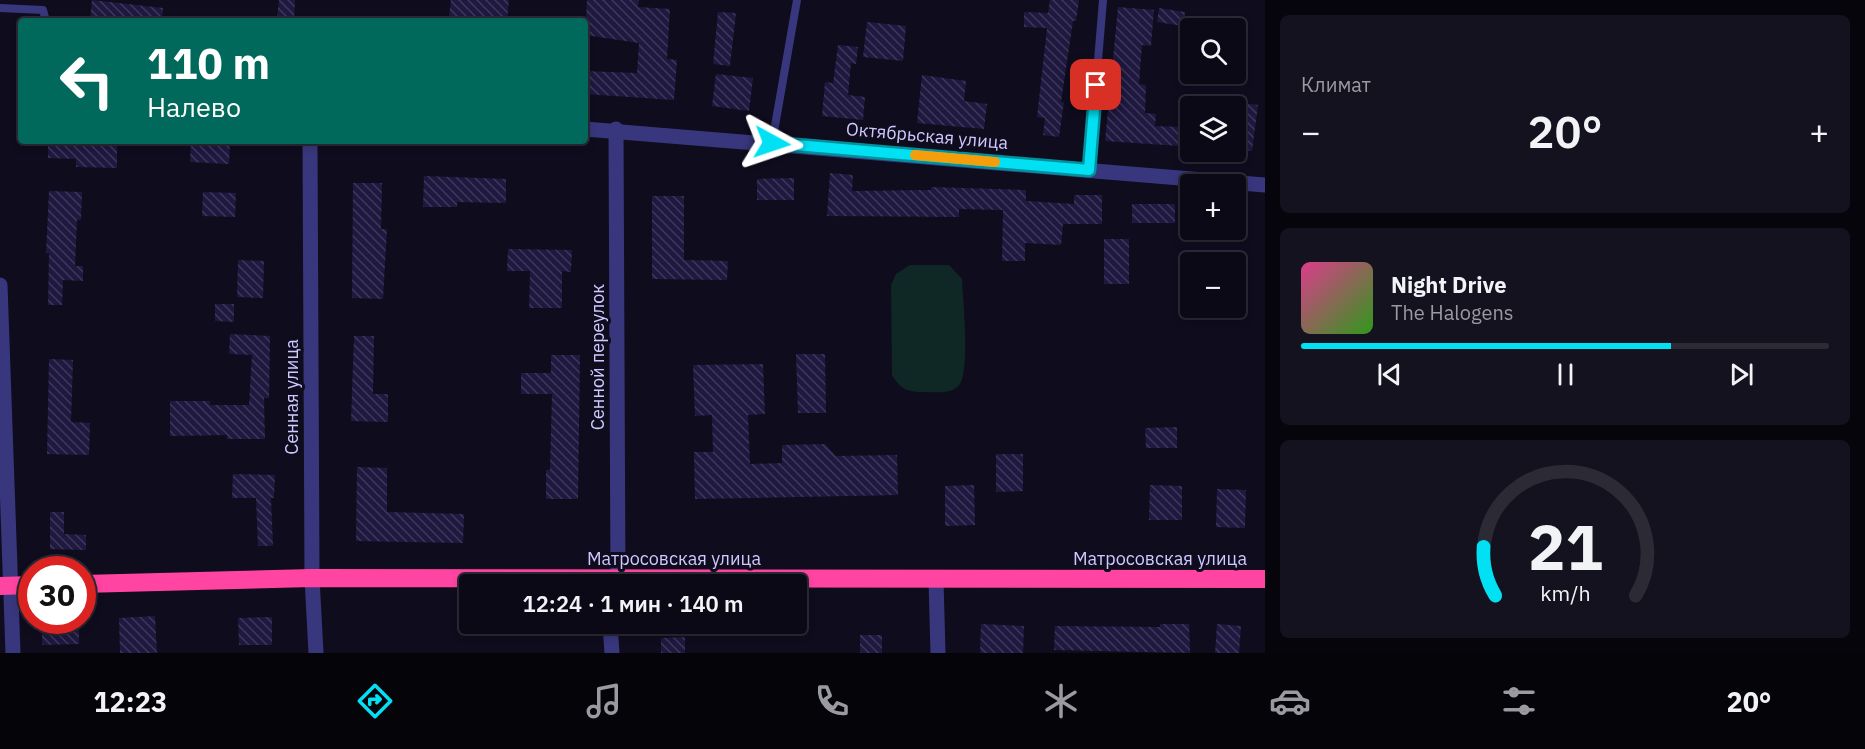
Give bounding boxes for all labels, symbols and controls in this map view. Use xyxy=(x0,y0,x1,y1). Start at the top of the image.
map controls xyxy=(1180,18,1246,318)
button: search xyxy=(1180,18,1246,84)
text: 110 m xyxy=(147,36,270,91)
icon: left xyxy=(48,42,126,120)
pin xyxy=(1070,59,1121,110)
icon: arrive xyxy=(1079,68,1112,101)
text: Климат xyxy=(1301,71,1371,98)
text: Налево xyxy=(147,89,241,124)
button: layers xyxy=(1180,96,1246,162)
text: 20° xyxy=(1527,102,1603,160)
text: − xyxy=(1301,110,1321,153)
text: + xyxy=(1809,110,1829,153)
position arrow xyxy=(740,111,804,175)
street label: Октябрьская улица xyxy=(845,117,1009,154)
button: + xyxy=(1180,174,1246,240)
button: − xyxy=(1180,252,1246,318)
text: Night Drive xyxy=(1391,270,1507,299)
street label: Сенной переулок xyxy=(586,284,609,430)
text: The Halogens xyxy=(1391,299,1513,326)
street label: Сенная улица xyxy=(280,339,303,455)
icon: previous xyxy=(1373,358,1406,391)
icon: pause xyxy=(1549,358,1582,391)
icon: next xyxy=(1725,358,1758,391)
text: 21 xyxy=(1528,506,1602,587)
street label: Матросовская улица xyxy=(587,547,761,570)
street label: Матросовская улица xyxy=(1073,547,1247,570)
speed limit sign: 30 xyxy=(18,556,96,634)
text: km/h xyxy=(1540,580,1590,608)
text: 12:24 · 1 мин · 140 m xyxy=(522,589,744,618)
icon: directions xyxy=(354,680,396,722)
icon: music xyxy=(583,680,625,722)
icon: phone xyxy=(811,680,853,722)
icon: climate xyxy=(1040,680,1082,722)
icon: car xyxy=(1269,680,1311,722)
icon: filters xyxy=(1498,680,1540,722)
text: 12:23 xyxy=(93,684,167,719)
text: 20° xyxy=(1726,684,1772,719)

